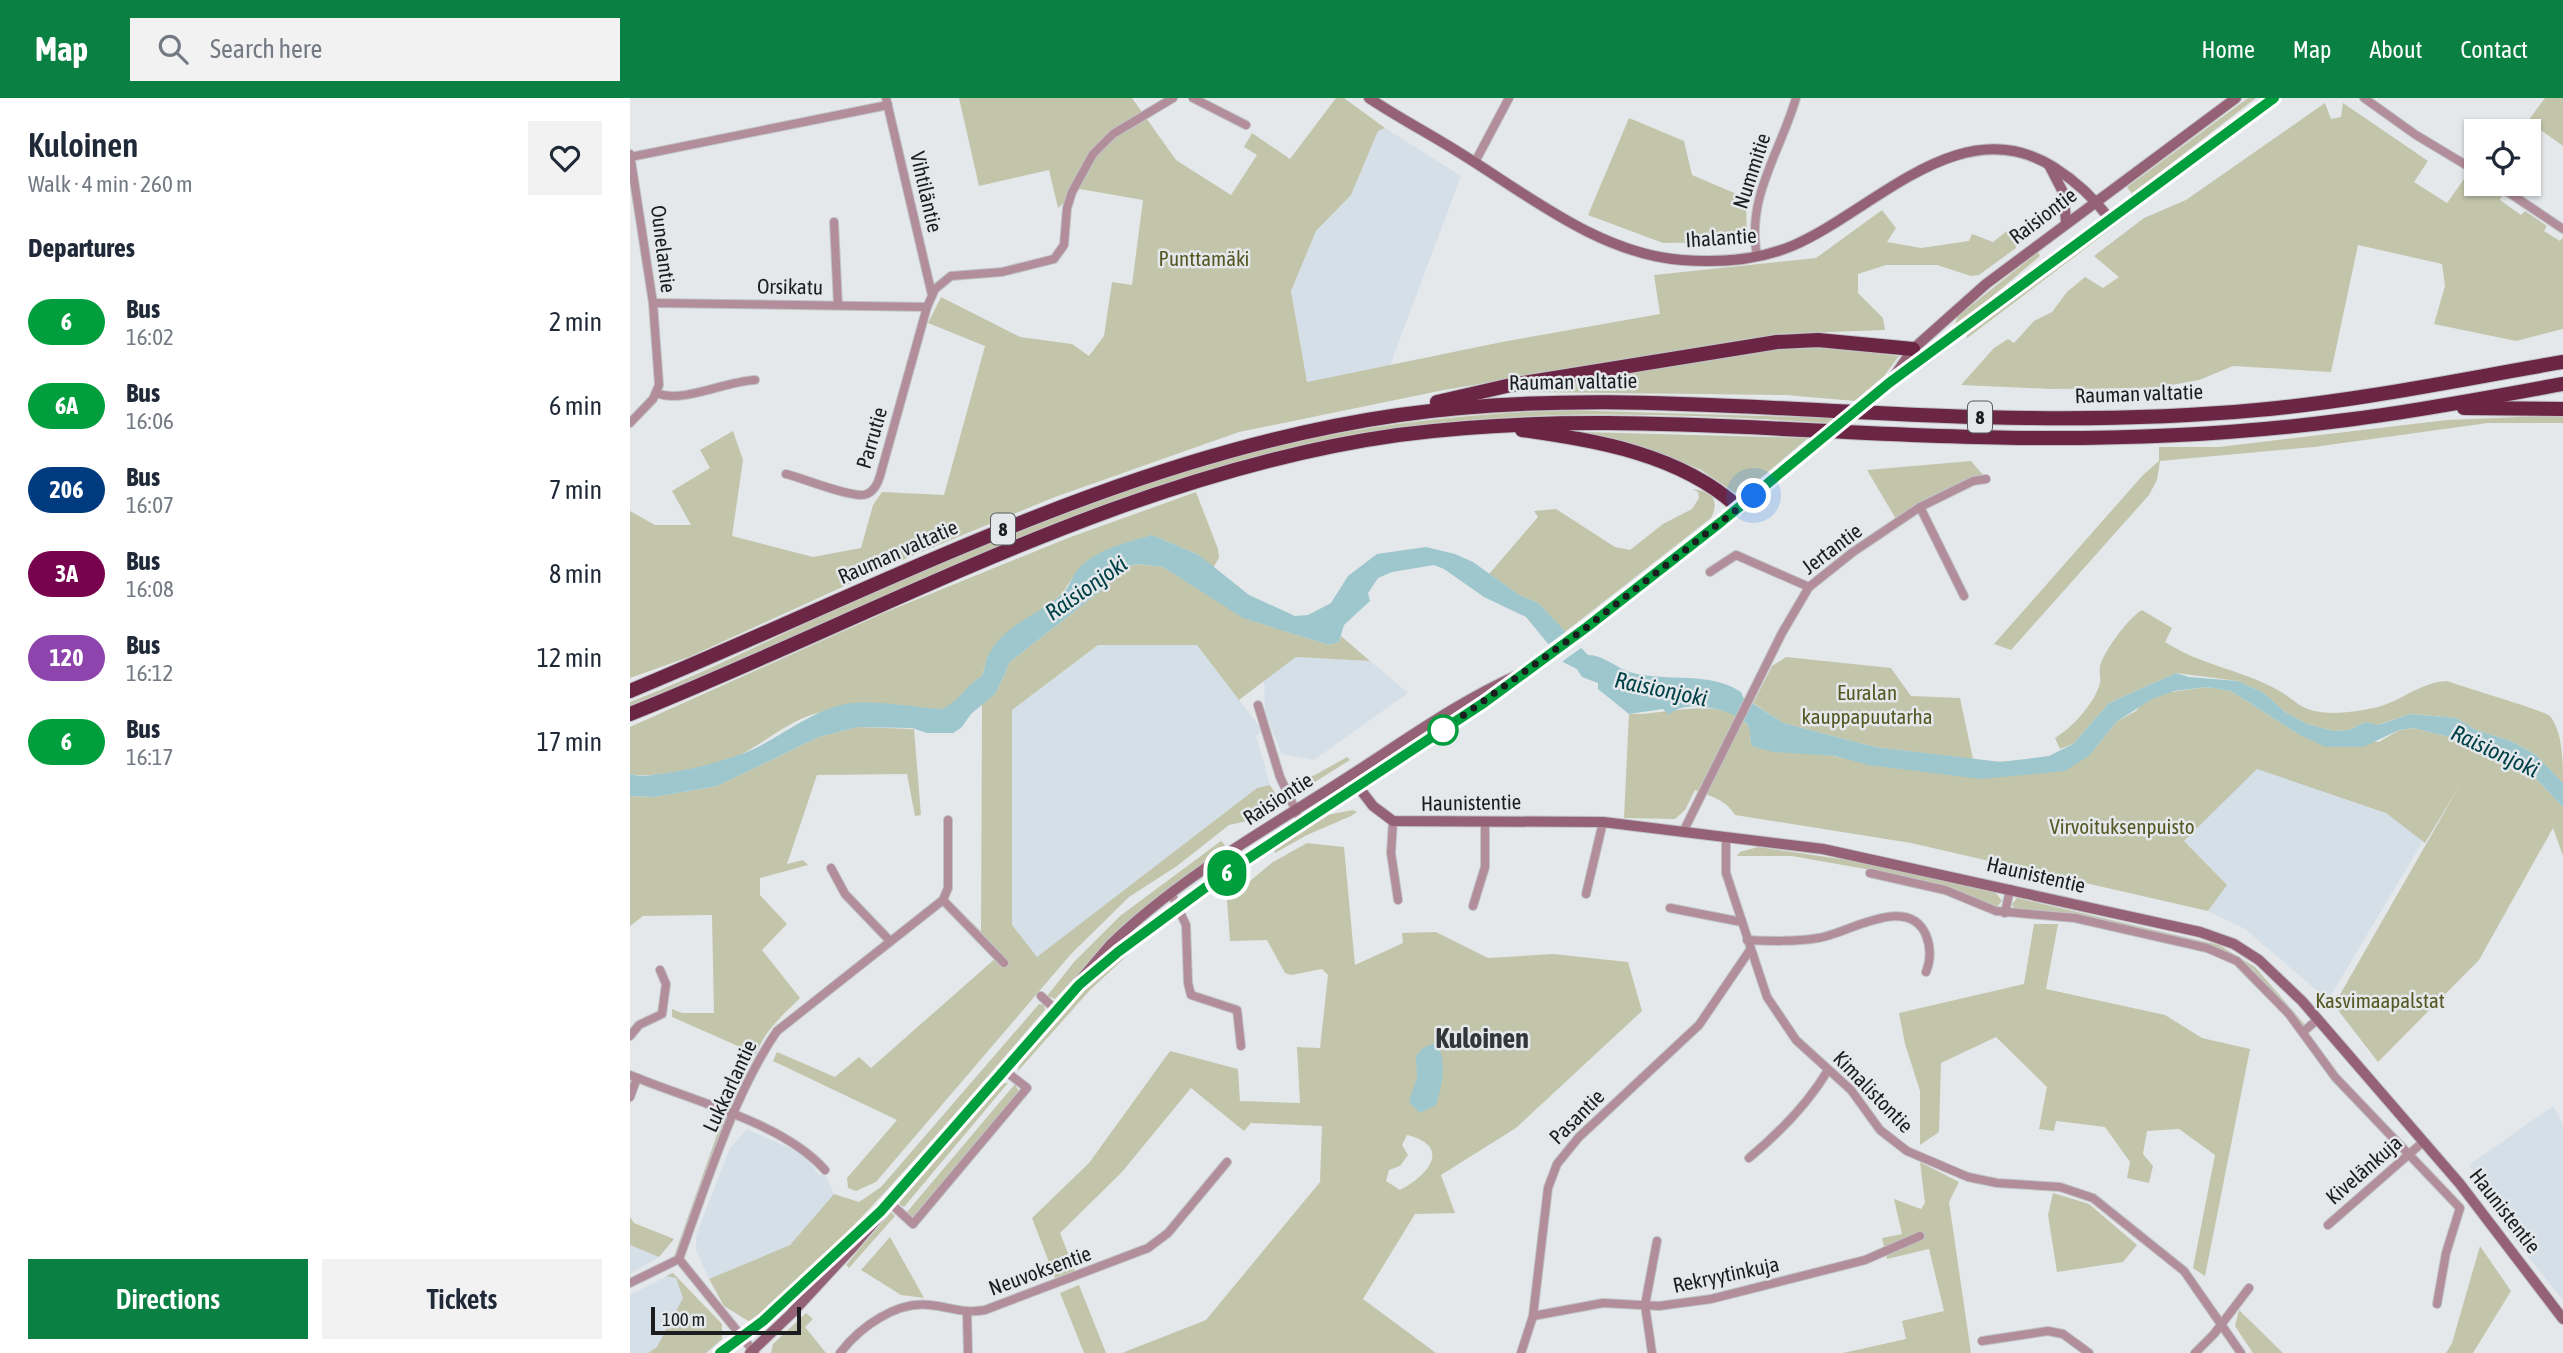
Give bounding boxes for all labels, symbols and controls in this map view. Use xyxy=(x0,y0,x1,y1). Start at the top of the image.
search box xyxy=(130,18,620,81)
text: Map xyxy=(35,30,88,68)
icon: search xyxy=(154,30,192,68)
text: Search here xyxy=(210,34,322,64)
text: Home xyxy=(2201,36,2255,63)
text: Map xyxy=(2293,36,2331,63)
text: About xyxy=(2369,36,2422,63)
text: Contact xyxy=(2460,36,2528,63)
map controls xyxy=(2464,119,2541,196)
button: locate xyxy=(2464,119,2541,196)
button: heart xyxy=(528,121,602,195)
text: Kuloinen xyxy=(28,126,138,164)
street label: Nummitie xyxy=(1728,130,1775,211)
street label: Vihtiläntie xyxy=(906,149,948,234)
text: Walk · 4 min · 260 m xyxy=(28,171,192,197)
street label: Raisiontie xyxy=(2004,182,2081,248)
street label: Ounelantie xyxy=(647,204,681,294)
street label: Ihalantie xyxy=(1685,223,1757,251)
text: Departures xyxy=(28,233,135,263)
park label: Punttamäki xyxy=(1159,246,1249,270)
street label: Orsikatu xyxy=(757,273,823,299)
text: Bus xyxy=(126,294,160,324)
text: 2 min xyxy=(549,307,602,337)
text: 6 xyxy=(61,308,72,335)
text: 16:02 xyxy=(126,324,174,350)
street label: Rauman valtatie xyxy=(1509,368,1637,394)
text: Bus xyxy=(126,378,160,408)
street label: Rauman valtatie xyxy=(2074,379,2204,407)
text: 6 min xyxy=(549,391,602,421)
text: 6A xyxy=(55,392,78,419)
road number: 8 xyxy=(1968,402,1992,432)
street label: Parrutie xyxy=(851,404,891,471)
text: 16:06 xyxy=(126,408,174,434)
text: Bus xyxy=(126,462,160,492)
text: 7 min xyxy=(549,475,602,505)
text: 206 xyxy=(50,476,83,503)
your location xyxy=(1736,478,1771,513)
text: 16:07 xyxy=(126,492,174,518)
street label: Rauman valtatie xyxy=(834,514,961,588)
road number: 8 xyxy=(991,514,1015,544)
street label: Jertantie xyxy=(1797,518,1866,578)
text: Bus xyxy=(126,546,160,576)
water label: Raisionjoki xyxy=(1040,550,1132,626)
text: 8 min xyxy=(549,559,602,589)
text: 3A xyxy=(55,560,78,587)
text: 16:08 xyxy=(126,576,174,602)
text: Bus xyxy=(126,630,160,660)
text: 12 min xyxy=(537,643,602,673)
text: 120 xyxy=(50,644,83,671)
text: 16:12 xyxy=(126,660,173,686)
water label: Raisionjoki xyxy=(1612,667,1710,711)
park label: Euralan kauppapuutarha xyxy=(1801,680,1933,728)
text: Bus xyxy=(126,714,160,744)
unlabelled marker xyxy=(1428,715,1458,745)
water label: Raisionjoki xyxy=(2447,719,2543,783)
text: 17 min xyxy=(537,727,602,757)
text: 6 xyxy=(61,728,72,755)
text: 16:17 xyxy=(126,744,173,770)
street label: Raisiontie xyxy=(1238,767,1317,829)
street label: Haunistentie xyxy=(1421,789,1521,815)
park label: Virvoituksenpuisto xyxy=(2049,814,2195,838)
line badge: 6 xyxy=(1204,850,1250,896)
street label: Haunistentie xyxy=(1985,851,2088,897)
text: 6 xyxy=(1221,859,1233,886)
park label: Kasvimaapalstat xyxy=(2315,988,2445,1012)
district label: Kuloinen xyxy=(1435,1022,1529,1054)
street label: Lukkarlantie xyxy=(697,1036,761,1135)
street label: Kimalistontie xyxy=(1829,1046,1919,1137)
street label: Pasantie xyxy=(1544,1084,1609,1149)
street label: Kivelänkuja xyxy=(2321,1130,2406,1209)
street label: Haunistentie xyxy=(2465,1163,2546,1257)
street label: Neuvoksentie xyxy=(985,1240,1094,1300)
street label: Rekryytinkuja xyxy=(1671,1251,1781,1297)
button: Directions xyxy=(28,1259,308,1339)
button: Tickets xyxy=(322,1259,602,1339)
scale bar xyxy=(651,1304,802,1336)
text: 100 m xyxy=(662,1308,705,1330)

